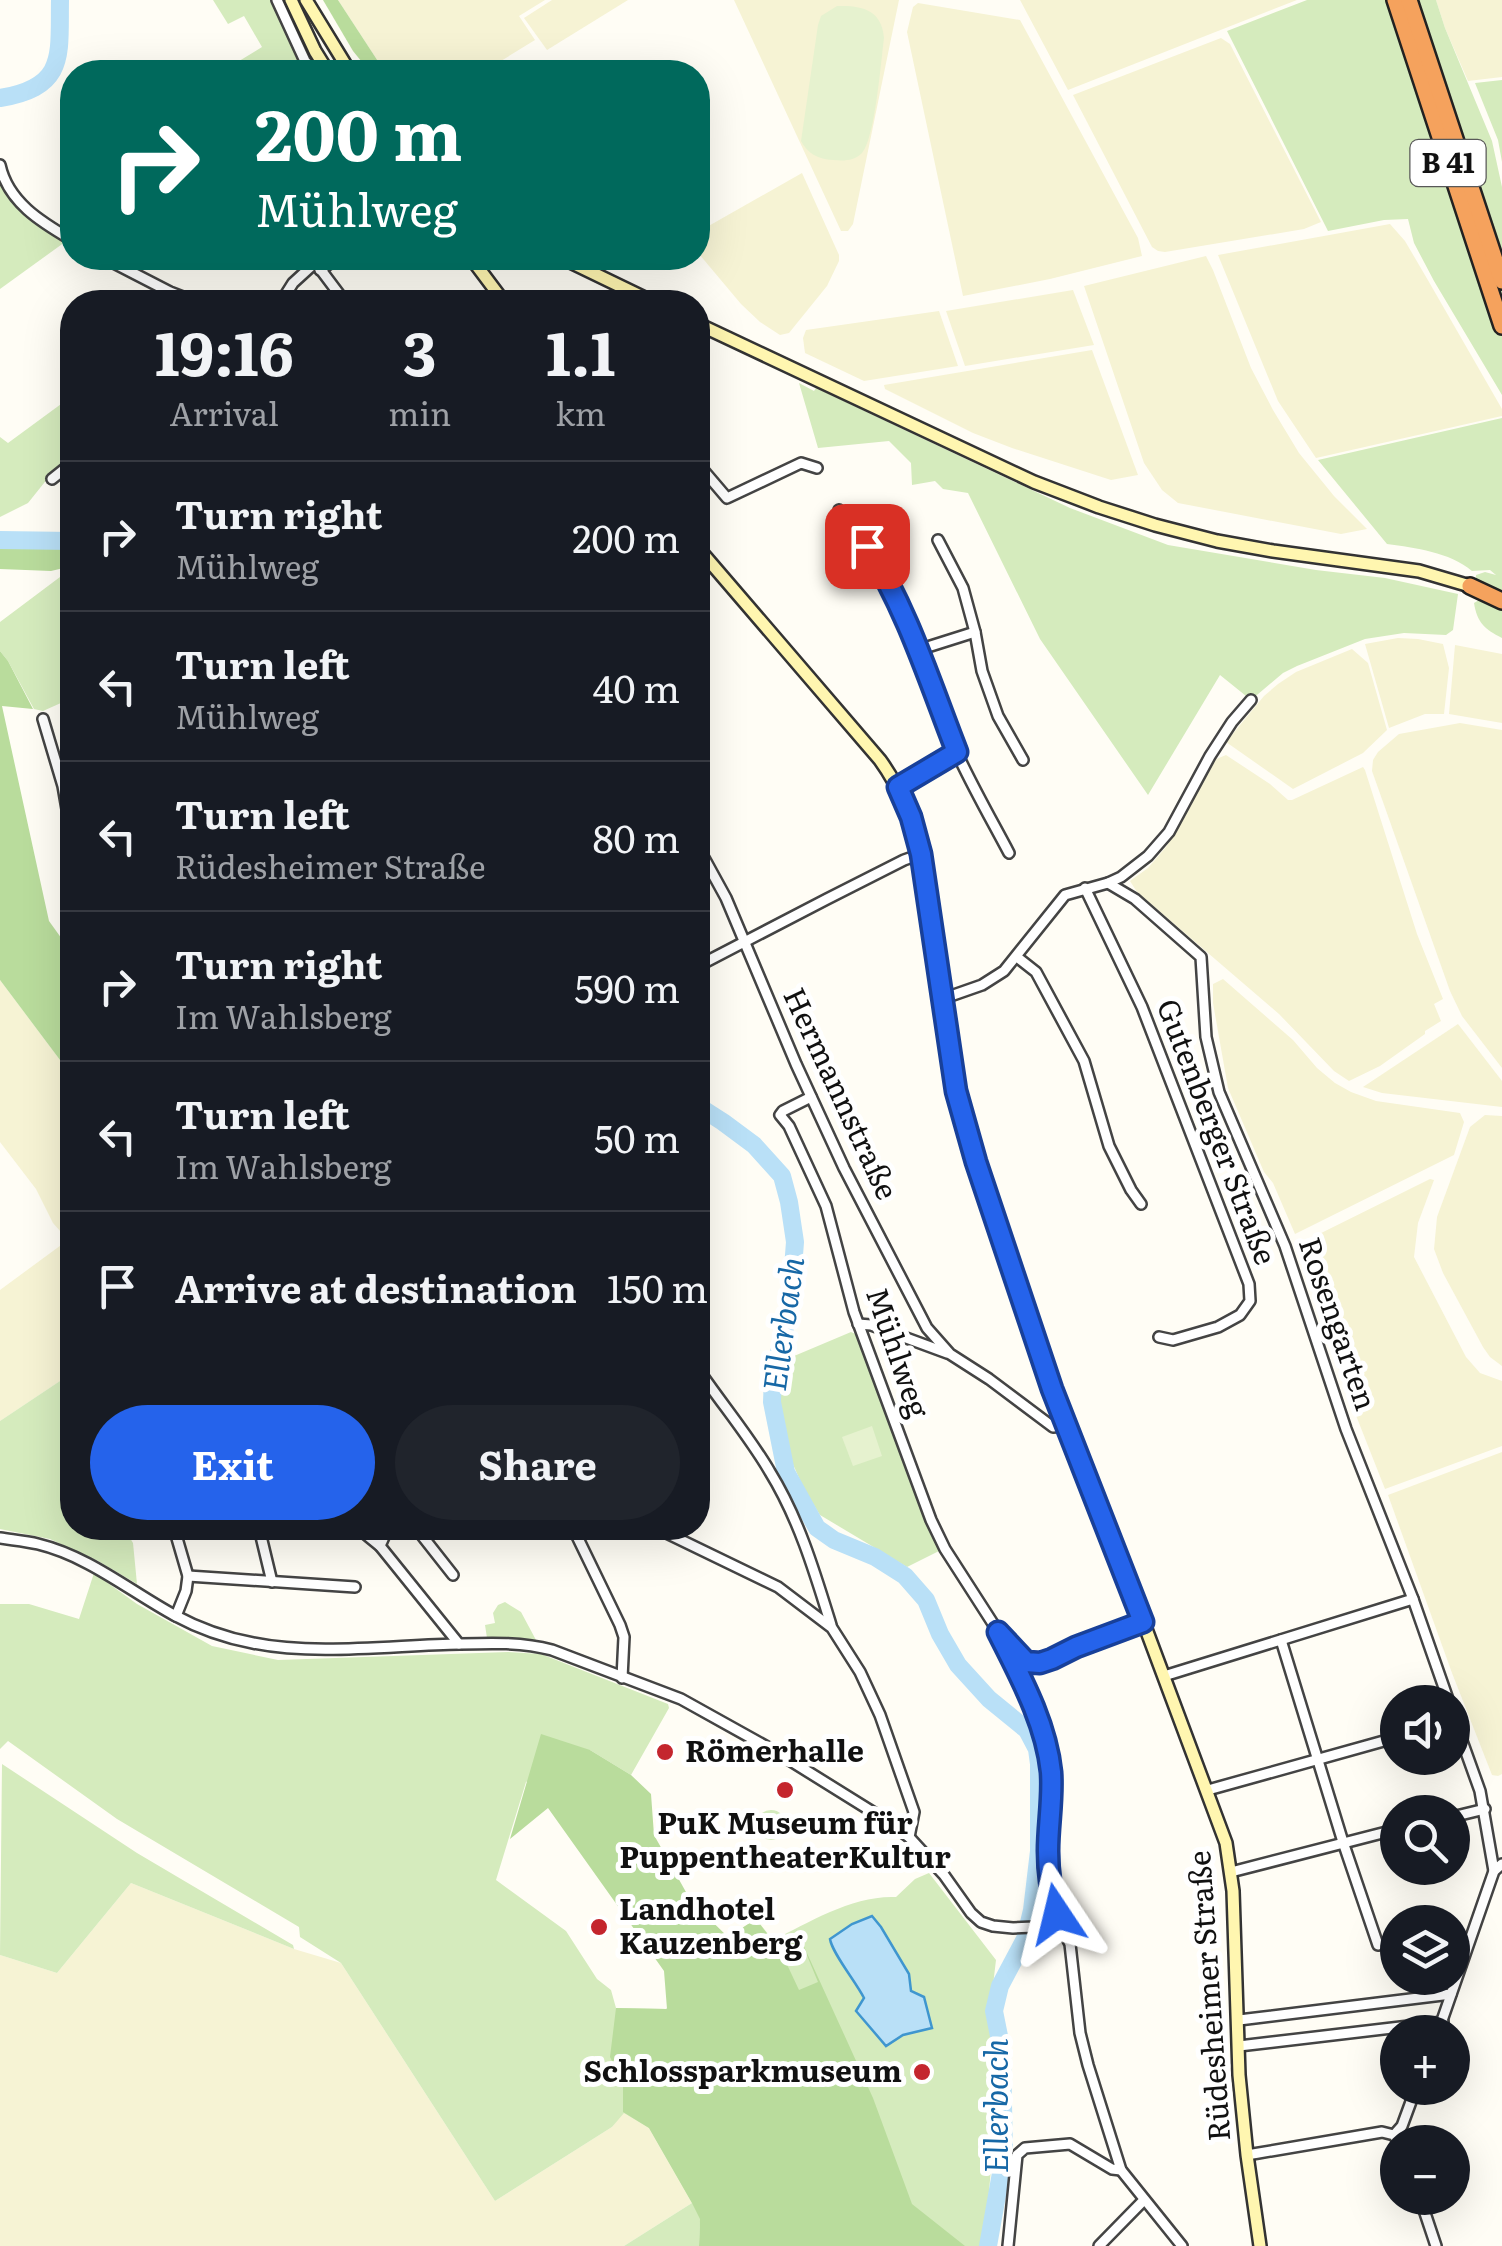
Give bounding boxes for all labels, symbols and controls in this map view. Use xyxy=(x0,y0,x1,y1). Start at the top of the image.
text: 200 m xyxy=(255,79,463,183)
icon: right xyxy=(90,100,220,230)
road number: B 41 xyxy=(1410,140,1486,186)
text: Mühlweg xyxy=(255,174,458,241)
text: 19:16 xyxy=(155,305,294,394)
text: 3 xyxy=(403,305,437,394)
text: 1.1 xyxy=(546,305,615,394)
text: Arrival xyxy=(170,388,279,436)
text: min xyxy=(388,388,451,436)
text: km xyxy=(555,388,606,436)
text: Turn right xyxy=(175,484,382,541)
pin xyxy=(825,504,910,589)
text: 200 m xyxy=(572,508,680,565)
icon: right xyxy=(90,509,145,564)
icon: arrive xyxy=(840,519,895,574)
text: Mühlweg xyxy=(175,541,319,589)
text: Turn left xyxy=(175,634,350,691)
text: 40 m xyxy=(593,658,680,715)
icon: left xyxy=(90,659,145,714)
text: Mühlweg xyxy=(175,691,319,739)
text: Turn left xyxy=(175,784,350,841)
text: 80 m xyxy=(593,808,680,865)
icon: left xyxy=(90,809,145,864)
text: Rüdesheimer Straße xyxy=(175,841,486,889)
text: Turn right xyxy=(175,934,382,991)
text: 590 m xyxy=(574,958,680,1015)
icon: right xyxy=(90,959,145,1014)
street label: Hermannstraße xyxy=(774,979,911,1206)
text: Im Wahlsberg xyxy=(175,991,392,1039)
street label: Gutenberger Straße xyxy=(1148,992,1290,1270)
text: Turn left xyxy=(175,1084,350,1141)
text: 50 m xyxy=(594,1108,680,1165)
icon: left xyxy=(90,1109,145,1164)
text: Im Wahlsberg xyxy=(175,1141,392,1189)
street label: Rosengarten xyxy=(1290,1231,1390,1415)
water label: Ellerbach xyxy=(748,1253,814,1394)
text: Arrive at destination xyxy=(175,1258,577,1315)
text: 150 m xyxy=(607,1258,708,1315)
icon: arrive xyxy=(90,1259,145,1314)
street label: Mühlweg xyxy=(857,1281,943,1423)
button: Exit xyxy=(90,1405,375,1520)
button: Share xyxy=(395,1405,680,1520)
map controls xyxy=(1380,1685,1470,2215)
button: sound xyxy=(1380,1685,1470,1775)
place label: Römerhalle xyxy=(685,1727,864,1771)
marker: Römerhalle xyxy=(654,1741,676,1763)
marker: PuK Museum für PuppentheaterKultur xyxy=(774,1779,796,1801)
button: search xyxy=(1380,1795,1470,1885)
place label: PuK Museum für PuppentheaterKultur xyxy=(619,1799,951,1877)
street label: Rüdesheimer Straße xyxy=(1175,1849,1239,2143)
position arrow xyxy=(1005,1862,1109,1966)
place label: Landhotel Kauzenberg xyxy=(619,1885,803,1963)
button: layers xyxy=(1380,1905,1470,1995)
marker: Landhotel Kauzenberg xyxy=(588,1916,610,1938)
button: + xyxy=(1380,2015,1470,2105)
water label: Ellerbach xyxy=(970,2038,1018,2174)
place label: Schlossparkmuseum xyxy=(583,2047,902,2091)
marker: Schlossparkmuseum xyxy=(911,2061,933,2083)
button: − xyxy=(1380,2125,1470,2215)

